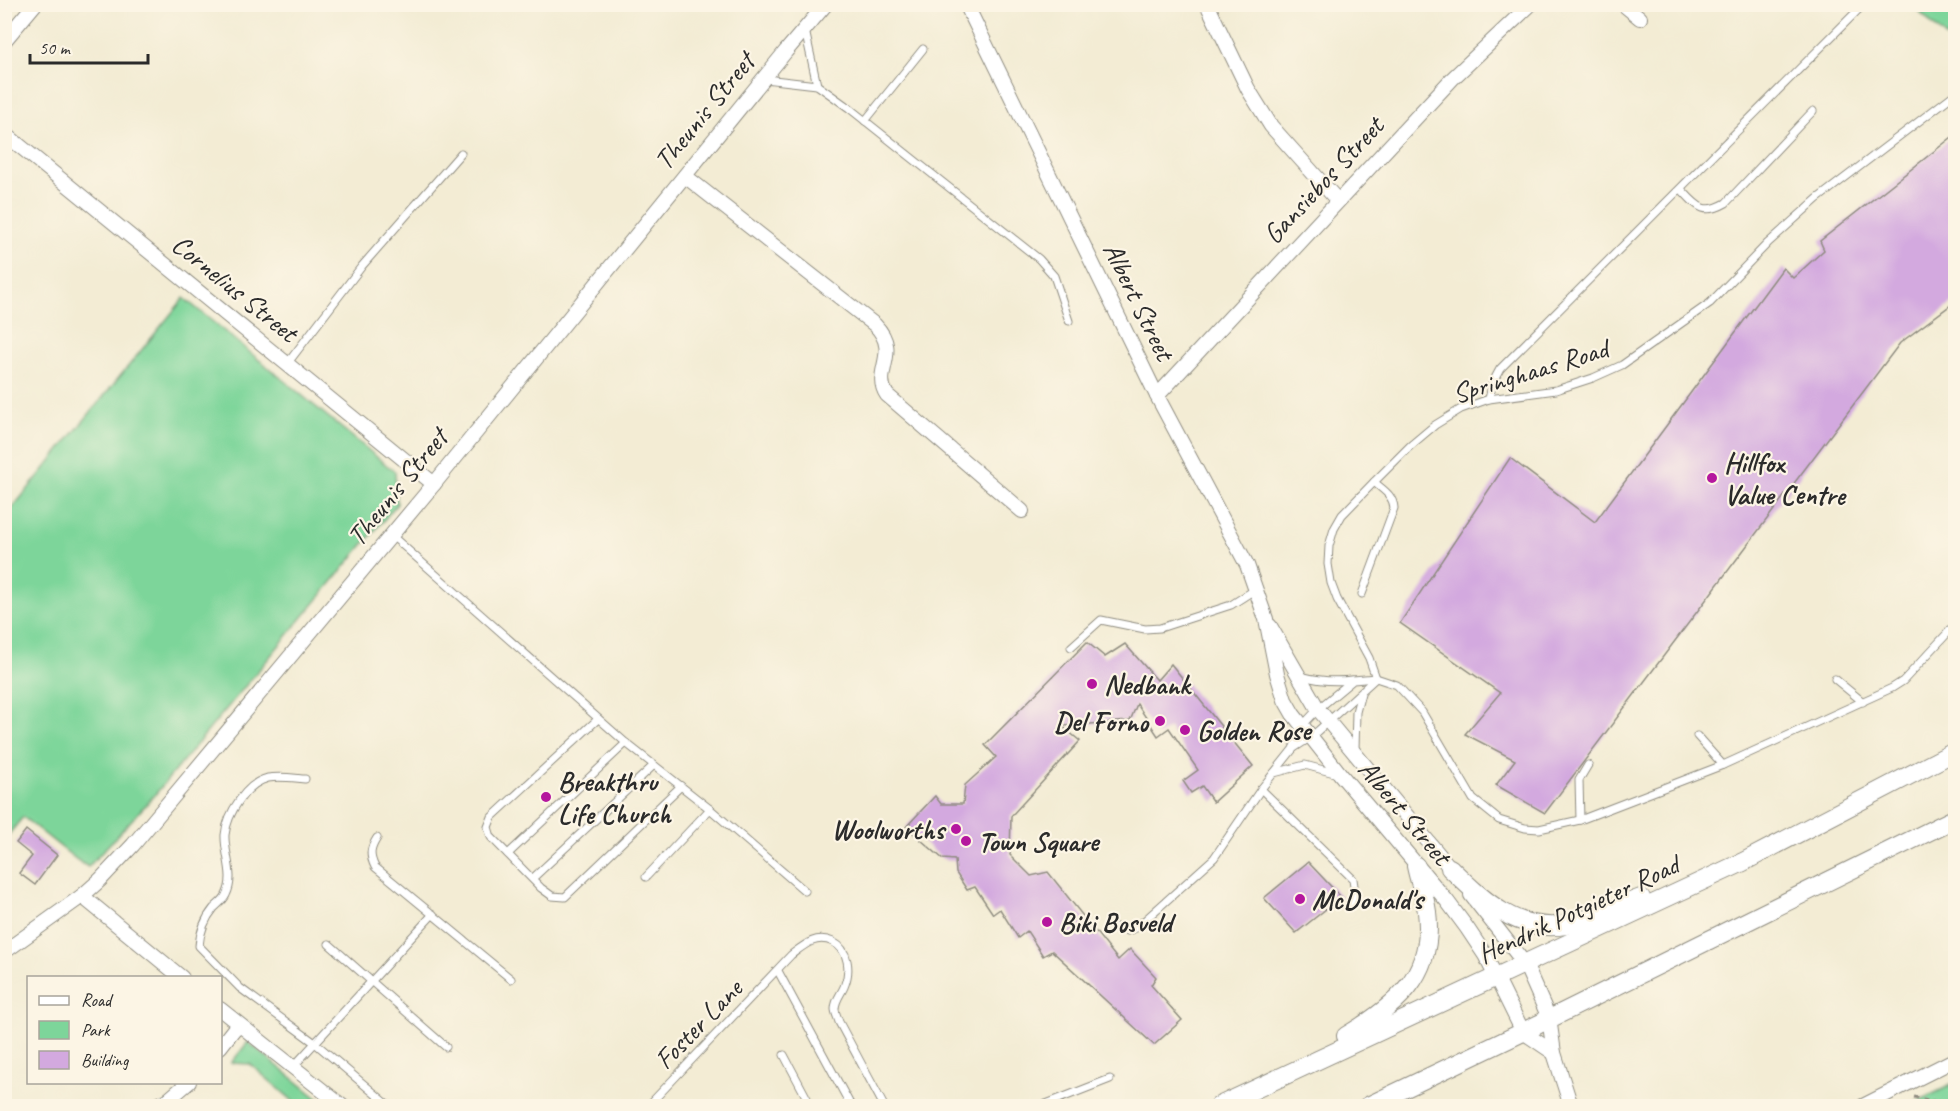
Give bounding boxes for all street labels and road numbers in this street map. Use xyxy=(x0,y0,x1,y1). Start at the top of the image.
street label: Theunis Street xyxy=(646,42,764,177)
street label: Gansiebos Street xyxy=(1255,107,1393,251)
street label: Cornelius Street xyxy=(165,227,307,351)
street label: Albert Street xyxy=(1096,236,1184,368)
street label: Springhaas Road xyxy=(1448,330,1616,411)
street label: Theunis Street xyxy=(339,418,457,553)
street label: Albert Street xyxy=(1351,752,1461,874)
street label: Hendrik Potgieter Road xyxy=(1472,845,1688,971)
street label: Foster Lane xyxy=(647,970,751,1076)

